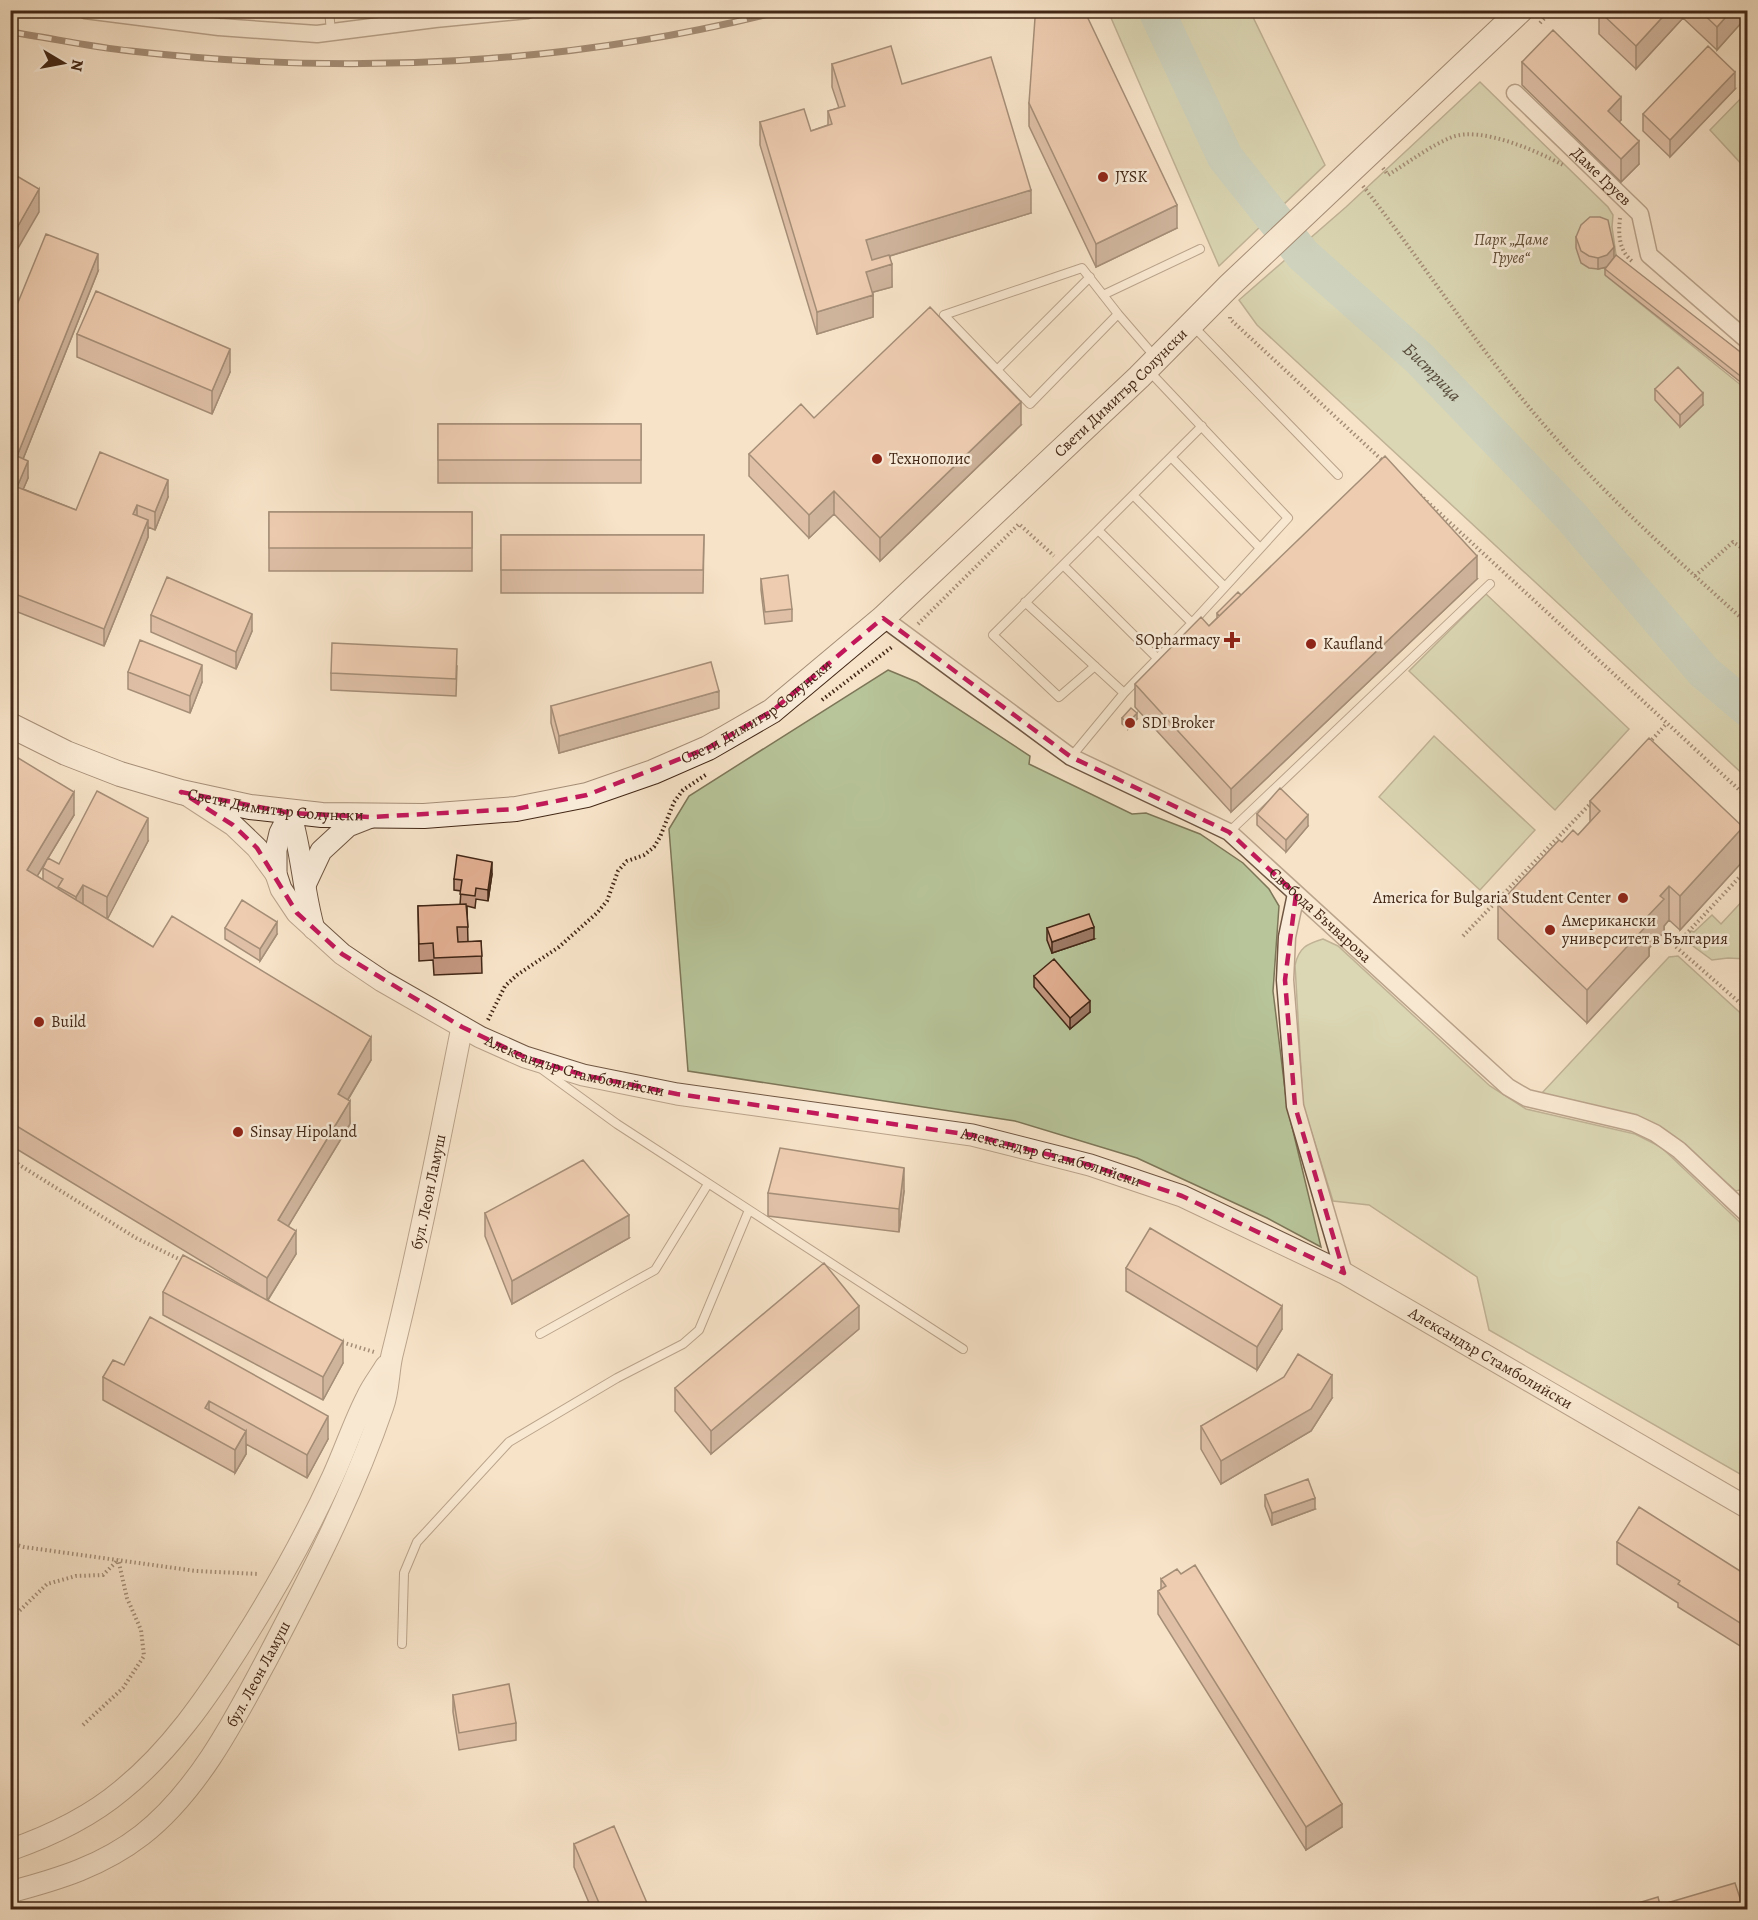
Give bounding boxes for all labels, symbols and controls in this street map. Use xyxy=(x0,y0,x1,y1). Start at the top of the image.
north arrow xyxy=(33,33,93,93)
text: N xyxy=(65,58,89,73)
street label: Даме Груев xyxy=(1566,142,1636,211)
place label: JYSK xyxy=(1115,166,1147,188)
marker: JYSK xyxy=(1096,170,1110,184)
park label: Парк „Даме Груев“ xyxy=(1474,229,1548,269)
street label: Свети Димитър Солунски xyxy=(1049,323,1192,462)
water label: Бистрица xyxy=(1398,337,1467,407)
place label: Технополис xyxy=(889,448,971,470)
marker: Технополис xyxy=(870,452,884,466)
place label: SOpharmacy xyxy=(1135,629,1221,651)
marker: SOpharmacy xyxy=(1225,633,1239,647)
place label: Kaufland xyxy=(1323,633,1383,655)
marker: Kaufland xyxy=(1304,637,1318,651)
street label: Свети Димитър Солунски xyxy=(677,654,837,769)
place label: SDI Broker xyxy=(1142,712,1215,734)
marker: SDI Broker xyxy=(1123,716,1137,730)
street label: Свети Димитър Солунски xyxy=(186,783,364,826)
street label: Свобода Бъчварова xyxy=(1264,863,1377,968)
place label: America for Bulgaria Student Center xyxy=(1372,887,1611,909)
marker: America for Bulgaria Student Center xyxy=(1616,891,1630,905)
place label: Американски университет в България xyxy=(1561,910,1728,950)
marker: Американски университет в България xyxy=(1543,923,1557,937)
place label: Build xyxy=(51,1011,87,1033)
marker: Build xyxy=(32,1015,46,1029)
street label: Александър Стамболийски xyxy=(480,1029,666,1102)
place label: Sinsay Hipoland xyxy=(250,1121,357,1143)
street label: Александър Стамболийски xyxy=(958,1122,1144,1192)
marker: Sinsay Hipoland xyxy=(231,1125,245,1139)
street label: бул. Леон Ламуш xyxy=(406,1132,451,1252)
street label: Александър Стамболийски xyxy=(1404,1301,1577,1415)
street label: бул. Леон Ламуш xyxy=(221,1617,296,1731)

